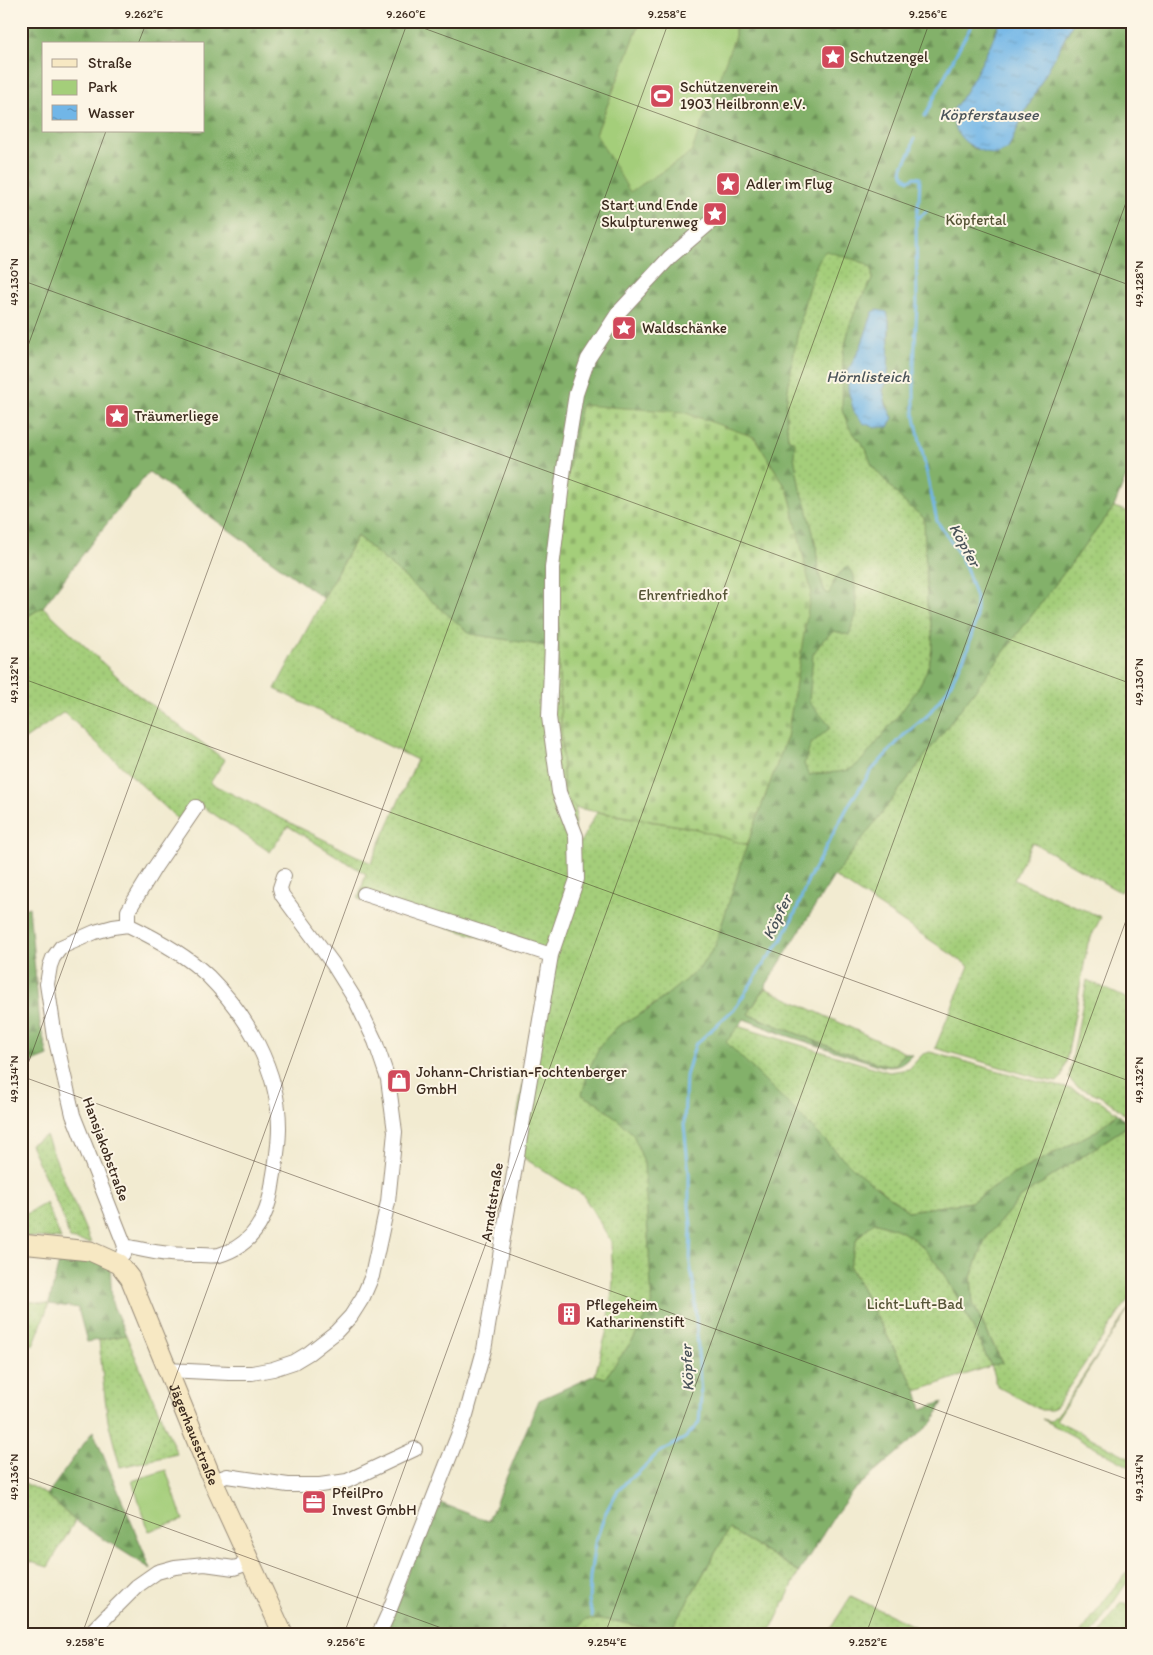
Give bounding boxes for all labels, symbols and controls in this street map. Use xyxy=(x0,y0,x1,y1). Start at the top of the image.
text: 9.262°E xyxy=(125,7,164,21)
text: 9.260°E xyxy=(386,7,426,21)
text: 9.258°E xyxy=(648,7,687,21)
text: 9.256°E xyxy=(909,7,948,21)
legend xyxy=(42,42,205,132)
place icon: Schutzengel xyxy=(820,44,846,70)
place label: Schutzengel xyxy=(850,48,929,66)
text: Straße xyxy=(88,54,132,72)
text: Park xyxy=(88,78,118,96)
place label: Schützenverein 1903 Heilbronn e.V. xyxy=(680,78,806,113)
sports icon: Schützenverein 1903 Heilbronn e.V. xyxy=(649,83,675,109)
text: Wasser xyxy=(88,104,135,122)
water label: Köpferstausee xyxy=(939,105,1040,124)
place icon: Adler im Flug xyxy=(715,171,741,197)
place label: Adler im Flug xyxy=(746,175,833,193)
place label: Start und Ende Skulpturenweg xyxy=(601,196,698,231)
place icon: Start und Ende Skulpturenweg xyxy=(702,201,728,227)
park label: Köpfertal xyxy=(945,211,1007,229)
text: 49.130°N xyxy=(7,258,21,306)
text: 49.128°N xyxy=(1132,261,1146,307)
place icon: Waldschänke xyxy=(611,315,637,341)
place label: Waldschänke xyxy=(642,319,727,337)
water label: Hörnlisteich xyxy=(826,367,910,386)
place icon: Träumerliege xyxy=(104,403,130,429)
place label: Träumerliege xyxy=(134,407,219,425)
water label: Köpfer xyxy=(945,520,985,572)
park label: Ehrenfriedhof xyxy=(638,586,728,604)
text: 49.132°N xyxy=(7,657,21,703)
text: 49.130°N xyxy=(1132,658,1146,706)
water label: Köpfer xyxy=(758,890,797,942)
text: 49.134°N xyxy=(7,1055,21,1103)
text: 49.132°N xyxy=(1132,1057,1146,1103)
place label: Johann-Christian-Fochtenberger GmbH xyxy=(416,1063,627,1098)
shop icon: Johann-Christian-Fochtenberger GmbH xyxy=(386,1068,412,1094)
street label: Hansjakobstraße xyxy=(79,1094,133,1204)
street label: Arndtstraße xyxy=(477,1161,507,1243)
park label: Licht-Luft-Bad xyxy=(867,1295,964,1313)
place label: Pflegeheim Katharinenstift xyxy=(586,1296,685,1331)
building icon: Pflegeheim Katharinenstift xyxy=(556,1301,582,1327)
water label: Köpfer xyxy=(676,1342,698,1392)
street label: Jägerhausstraße xyxy=(165,1381,223,1488)
text: 49.136°N xyxy=(7,1454,21,1500)
text: 49.134°N xyxy=(1132,1454,1146,1502)
place label: PfeilPro Invest GmbH xyxy=(332,1484,417,1519)
office icon: PfeilPro Invest GmbH xyxy=(301,1489,327,1515)
text: 9.258°E xyxy=(66,1635,105,1649)
text: 9.256°E xyxy=(327,1635,366,1649)
text: 9.254°E xyxy=(587,1635,627,1649)
text: 9.252°E xyxy=(849,1635,888,1649)

